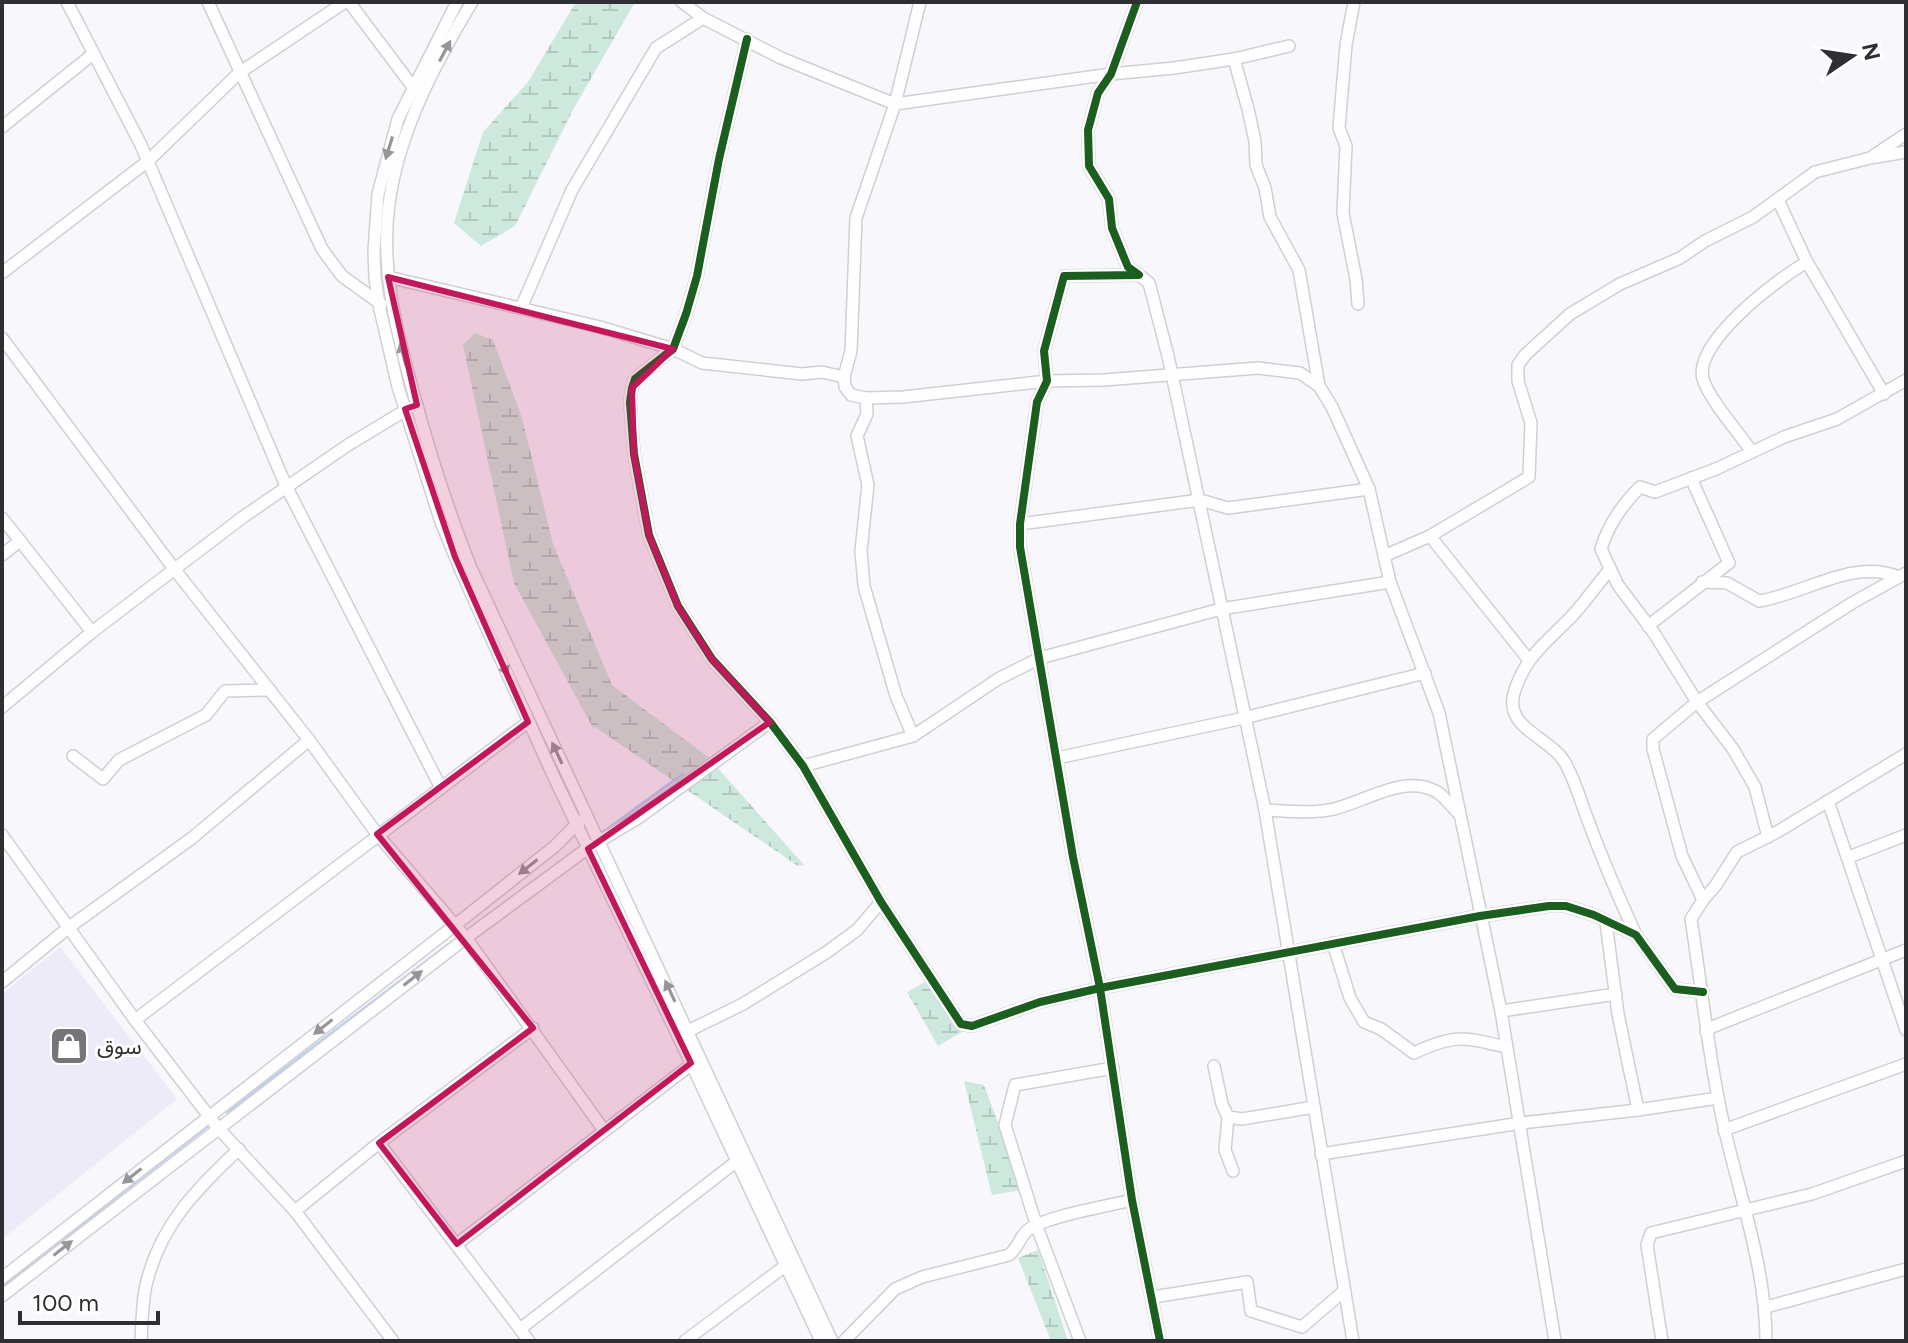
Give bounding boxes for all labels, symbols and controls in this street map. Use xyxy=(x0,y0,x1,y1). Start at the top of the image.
north arrow xyxy=(1812,16,1892,96)
one-way arrow xyxy=(437,40,451,62)
text: N xyxy=(1856,40,1886,63)
one-way arrow xyxy=(382,137,395,161)
one-way arrow xyxy=(396,342,408,367)
one-way arrow xyxy=(496,653,509,677)
one-way arrow xyxy=(550,741,564,764)
one-way arrow xyxy=(518,858,538,875)
one-way arrow xyxy=(403,971,424,987)
one-way arrow xyxy=(663,979,677,1002)
one-way arrow xyxy=(313,1018,333,1035)
shop icon: سوق xyxy=(48,1025,90,1067)
place label: سوق xyxy=(97,1033,142,1060)
one-way arrow xyxy=(122,1167,142,1184)
one-way arrow xyxy=(53,1240,73,1256)
scale bar xyxy=(20,1275,158,1325)
text: 100 m xyxy=(32,1288,99,1317)

